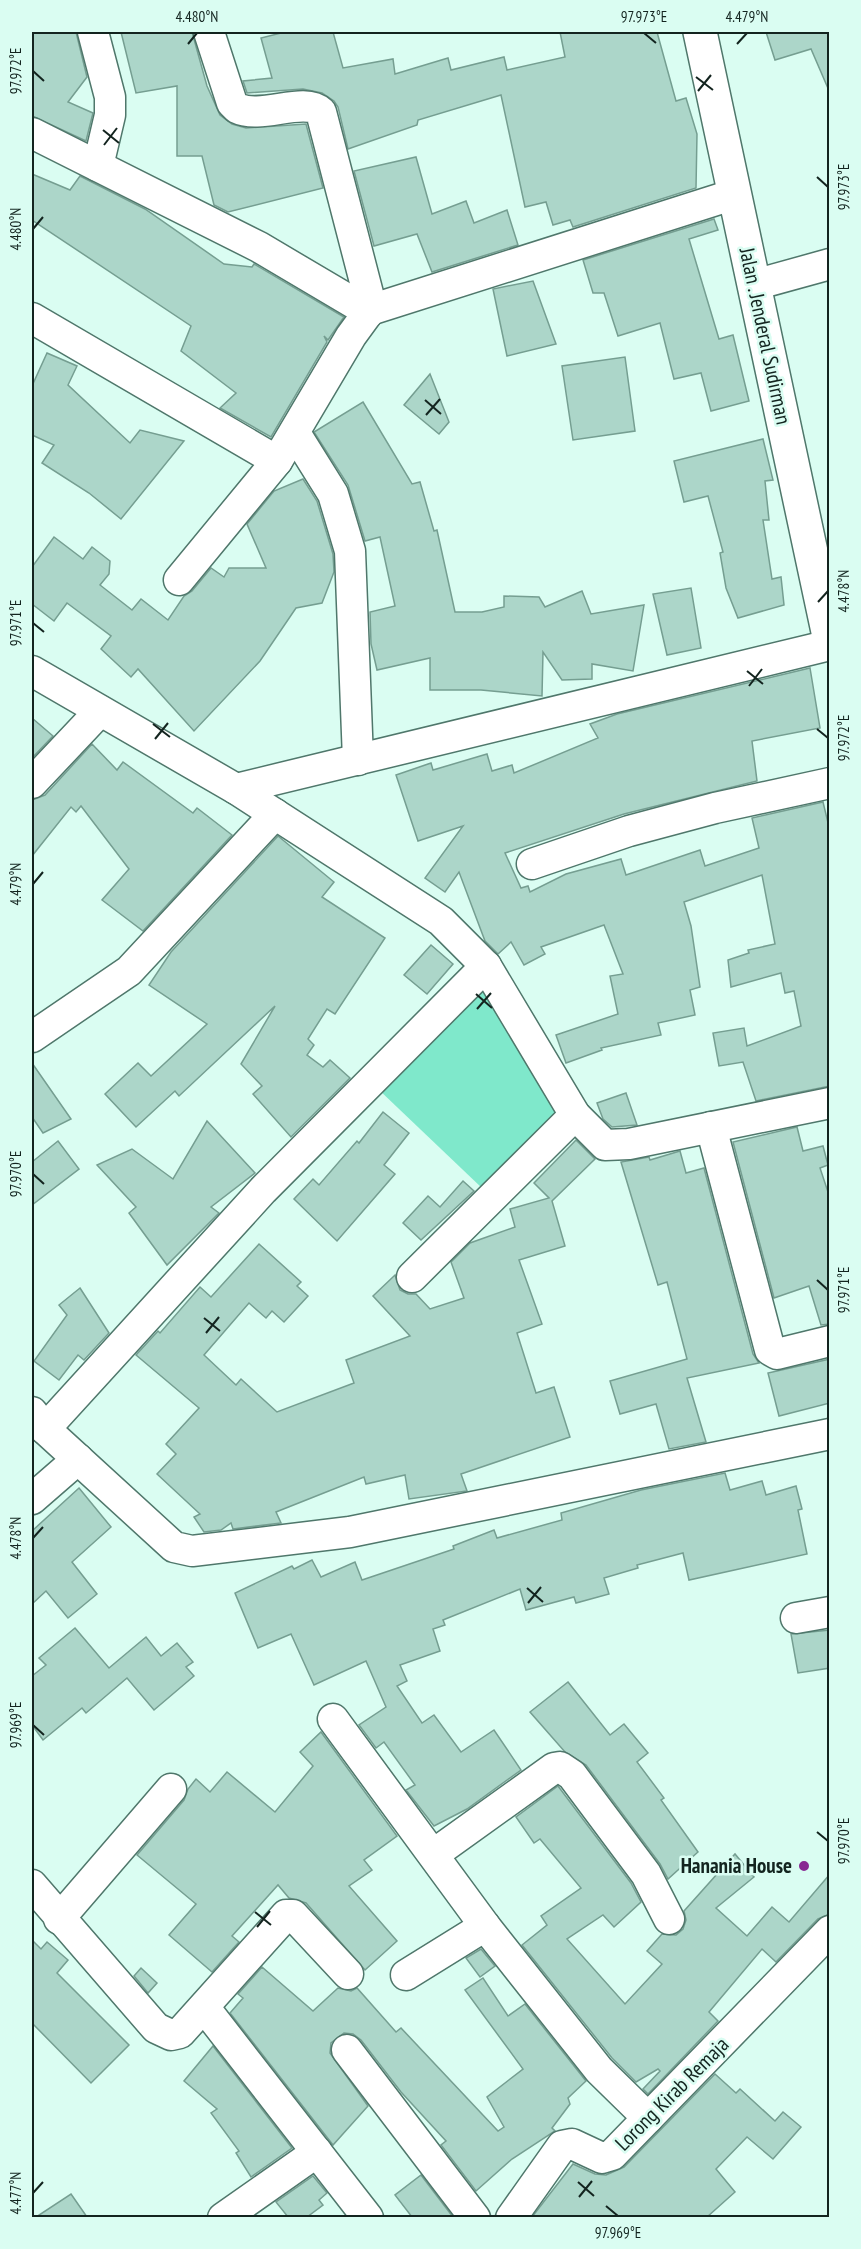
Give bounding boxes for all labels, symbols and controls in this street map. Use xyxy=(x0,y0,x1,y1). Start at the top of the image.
text: 4.480°N xyxy=(176,7,218,26)
text: 97.973°E xyxy=(621,7,667,26)
text: 4.479°N xyxy=(726,7,768,26)
text: 97.972°E xyxy=(6,48,25,94)
text: 97.973°E xyxy=(834,164,853,210)
text: 4.480°N xyxy=(6,208,25,250)
street label: Jalan . Jenderal Sudirman xyxy=(733,244,797,427)
text: 4.478°N xyxy=(834,570,853,612)
text: 97.971°E xyxy=(6,600,25,646)
text: 97.972°E xyxy=(834,715,853,761)
text: 4.479°N xyxy=(6,863,25,905)
text: 97.970°E xyxy=(6,1151,25,1197)
text: 97.971°E xyxy=(834,1267,853,1313)
text: 4.478°N xyxy=(6,1517,25,1559)
text: 97.969°E xyxy=(6,1702,25,1748)
text: 97.970°E xyxy=(834,1818,853,1864)
place label: Hanania House xyxy=(681,1852,792,1879)
marker: Hanania House xyxy=(797,1859,811,1873)
street label: Lorong Kirab Remaja xyxy=(609,2031,734,2156)
text: 4.477°N xyxy=(6,2172,25,2214)
text: 97.969°E xyxy=(595,2223,641,2242)

